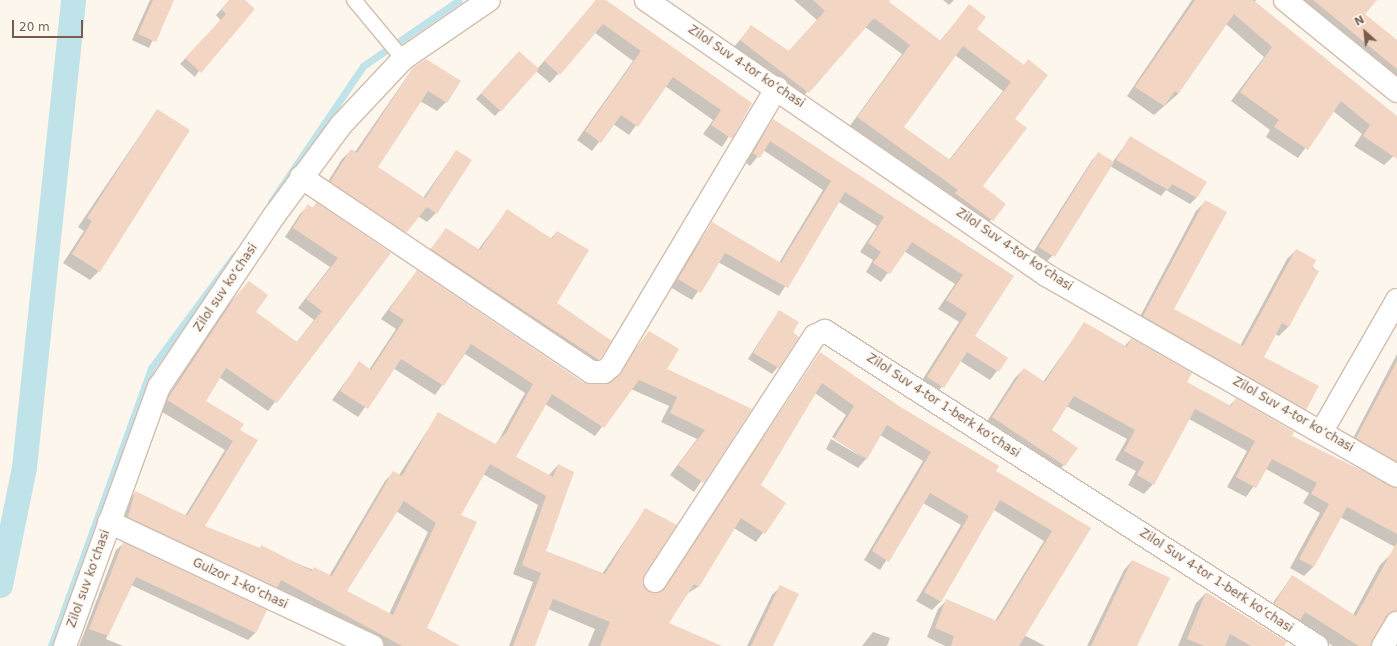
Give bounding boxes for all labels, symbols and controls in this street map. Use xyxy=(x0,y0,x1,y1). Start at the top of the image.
scale bar xyxy=(14,12,85,38)
north arrow xyxy=(1345,12,1385,52)
text: N xyxy=(1352,13,1366,29)
text: 20 m xyxy=(19,20,50,34)
street label: Zilol Suv 4-tor koʻchasi xyxy=(685,23,807,111)
street label: Zilol Suv 4-tor koʻchasi xyxy=(953,206,1075,294)
street label: Zilol suv koʻchasi xyxy=(191,241,261,335)
street label: Zilol Suv 4-tor 1-berk koʻchasi xyxy=(864,351,1022,461)
street label: Zilol Suv 4-tor koʻchasi xyxy=(1230,374,1356,456)
street label: Zilol Suv 4-tor 1-berk koʻchasi xyxy=(1137,526,1295,636)
street label: Zilol suv koʻchasi xyxy=(65,528,113,630)
street label: Gulzor 1-koʻchasi xyxy=(190,556,290,612)

